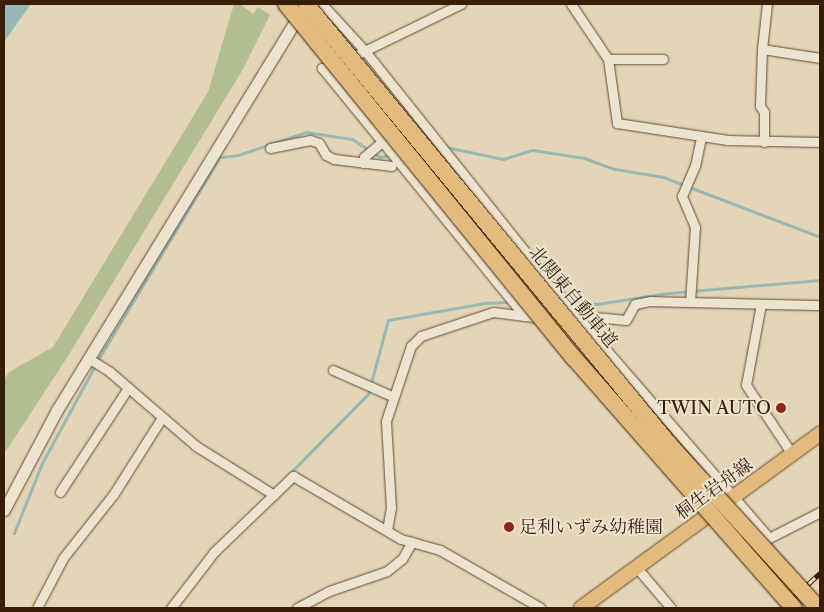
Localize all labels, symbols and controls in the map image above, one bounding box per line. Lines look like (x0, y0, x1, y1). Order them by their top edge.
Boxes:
street label: 北関東自動車道 (524, 242, 622, 352)
place label: TWIN AUTO (656, 397, 771, 419)
marker: TWIN AUTO (775, 402, 787, 414)
street label: 桐生岩舟線 (671, 454, 757, 524)
place label: 足利いずみ幼稚園 (519, 516, 663, 538)
marker: 足利いずみ幼稚園 (503, 521, 515, 533)

